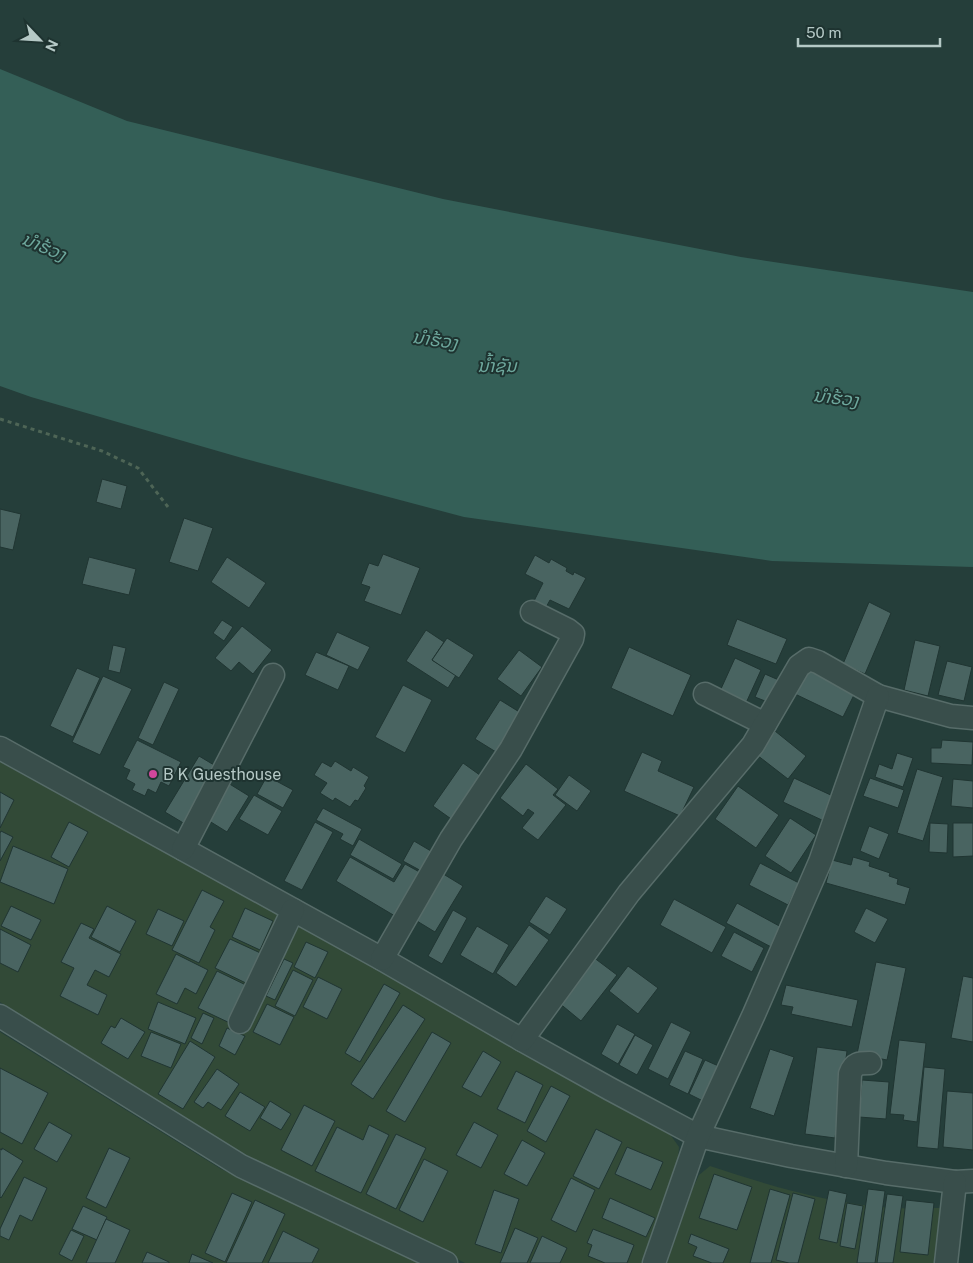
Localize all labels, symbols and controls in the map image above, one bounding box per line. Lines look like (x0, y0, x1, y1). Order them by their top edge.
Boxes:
north arrow (15, 15, 65, 65)
scale bar (798, 15, 940, 47)
text: 50 m (806, 24, 841, 41)
text: N (42, 37, 61, 54)
water label: ນຳ້ຮວງ (19, 228, 70, 266)
water label: ນຳ້ຮວງ (411, 326, 460, 353)
water label: ນ້ຳຊັນ (477, 352, 518, 376)
water label: ນຳ້ຮວງ (812, 384, 861, 411)
place label: B K Guesthouse (163, 765, 281, 784)
marker: B K Guesthouse (147, 768, 159, 780)

